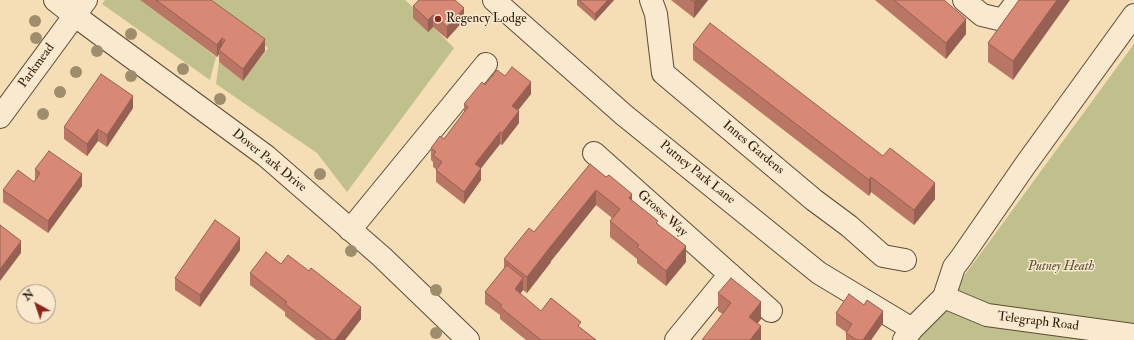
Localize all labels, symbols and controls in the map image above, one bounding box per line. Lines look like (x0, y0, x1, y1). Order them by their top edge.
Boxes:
place label: Regency Lodge (446, 11, 527, 27)
marker: Regency Lodge (433, 14, 443, 24)
street label: Parkmead (16, 41, 58, 91)
street label: Innes Gardens (719, 118, 787, 178)
street label: Dover Park Drive (229, 126, 309, 196)
street label: Putney Park Lane (656, 138, 738, 208)
street label: Grosse Way (634, 187, 690, 241)
park label: Putney Heath (1028, 259, 1094, 275)
north arrow (16, 284, 56, 324)
text: N (21, 287, 37, 303)
street label: Telegraph Road (996, 309, 1080, 335)

